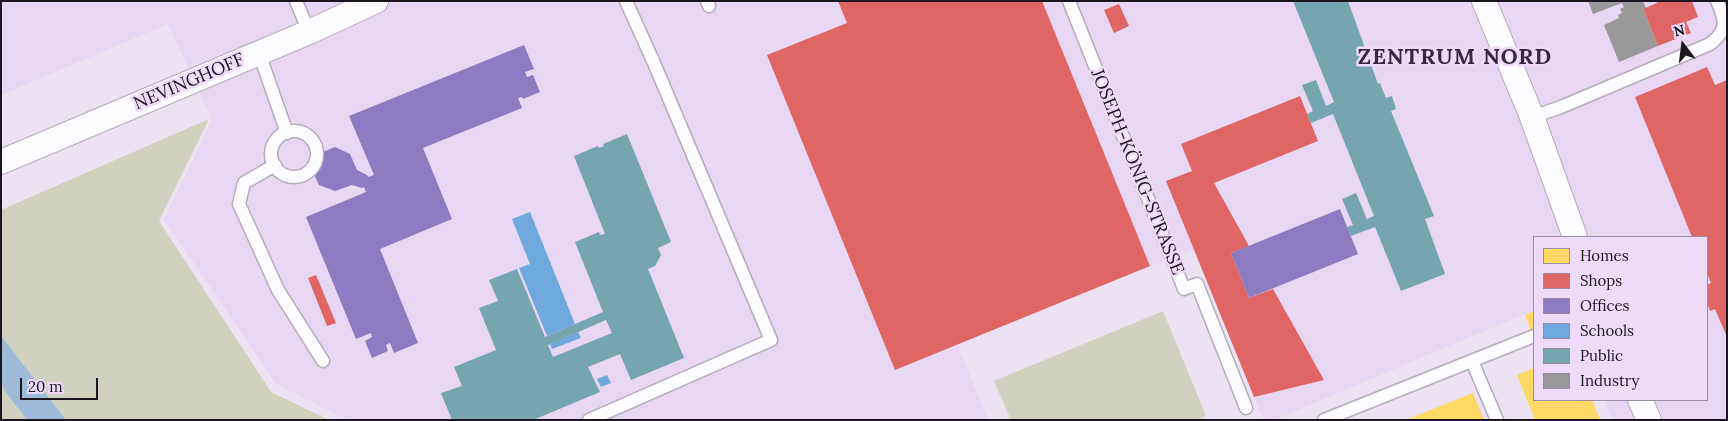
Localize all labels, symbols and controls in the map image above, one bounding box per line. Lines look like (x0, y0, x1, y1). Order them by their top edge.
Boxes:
north arrow (1658, 20, 1708, 70)
text: N (1672, 20, 1687, 41)
district label: ZENTRUM NORD (1356, 45, 1554, 71)
street label: NEVINGHOFF (131, 49, 247, 115)
street label: JOSEPH-KÖNIG-STRASSE (1086, 66, 1188, 278)
legend (1533, 236, 1708, 401)
text: Homes (1580, 246, 1629, 265)
text: Shops (1580, 271, 1622, 290)
text: Offices (1580, 296, 1629, 315)
text: Schools (1580, 321, 1634, 340)
text: Public (1580, 346, 1623, 365)
scale bar (22, 368, 100, 400)
text: Industry (1580, 371, 1639, 390)
text: 20 m (28, 377, 63, 396)

